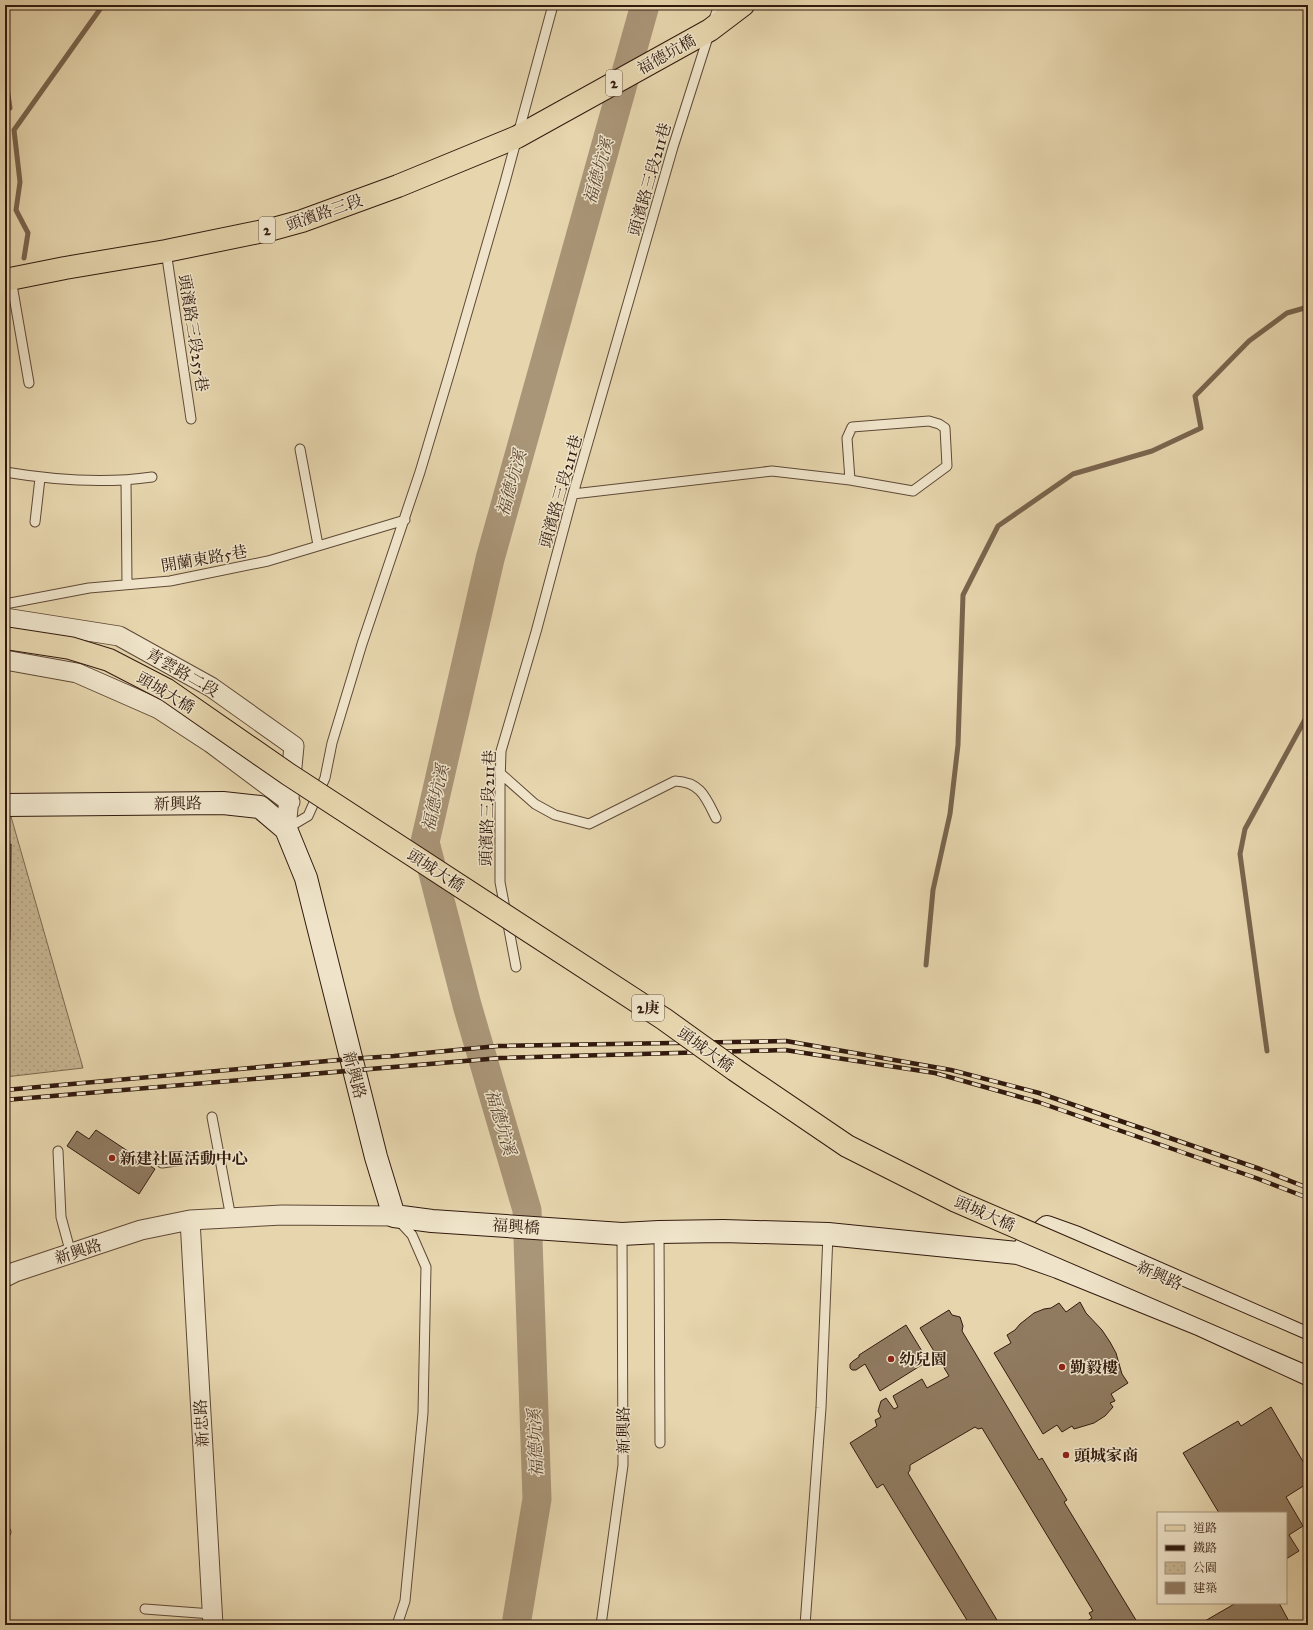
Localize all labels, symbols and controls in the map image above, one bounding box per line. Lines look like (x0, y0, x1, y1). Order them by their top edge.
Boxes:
street label: 福德坑橋 (634, 31, 699, 78)
road number: 2 (606, 70, 622, 96)
street label: 頭濱路三段211巷 (624, 121, 675, 238)
water label: 福德坑溪 (579, 134, 618, 207)
street label: 頭濱路三段 (283, 190, 365, 234)
road number: 2 (259, 217, 275, 243)
street label: 頭濱路三段255巷 (175, 273, 212, 393)
street label: 頭濱路三段211巷 (535, 433, 586, 550)
water label: 福德坑溪 (492, 446, 531, 519)
street label: 開蘭東路5巷 (159, 542, 249, 575)
street label: 青雲路二段 (143, 644, 222, 701)
street label: 頭城大橋 (133, 668, 198, 717)
street label: 頭濱路三段211巷 (476, 749, 499, 867)
water label: 福德坑溪 (418, 761, 454, 834)
street label: 新興路 (154, 794, 202, 813)
street label: 頭城大橋 (404, 845, 468, 896)
road number: 2庚 (632, 995, 664, 1021)
street label: 頭城大橋 (674, 1023, 737, 1076)
street label: 新興路 (339, 1049, 370, 1101)
water label: 福德坑溪 (481, 1087, 521, 1160)
place label: 新建社區活動中心 (120, 1149, 248, 1168)
marker: 新建社區活動中心 (107, 1153, 117, 1163)
street label: 頭城大橋 (952, 1192, 1018, 1235)
street label: 福興橋 (491, 1215, 541, 1238)
street label: 新興路 (52, 1235, 104, 1268)
street label: 新興路 (1134, 1257, 1186, 1294)
place label: 幼兒園 (899, 1350, 947, 1369)
marker: 幼兒園 (886, 1354, 896, 1364)
place label: 勤毅樓 (1070, 1358, 1118, 1377)
marker: 勤毅樓 (1057, 1362, 1067, 1372)
street label: 新忠路 (191, 1399, 212, 1447)
street label: 新興路 (614, 1406, 633, 1454)
water label: 福德坑溪 (524, 1407, 547, 1477)
place label: 頭城家商 (1074, 1446, 1138, 1465)
marker: 頭城家商 (1061, 1450, 1071, 1460)
legend (1157, 1512, 1287, 1604)
text: 道路 (1193, 1521, 1217, 1535)
text: 鐵路 (1193, 1541, 1217, 1555)
text: 公園 (1193, 1561, 1217, 1575)
text: 建築 (1193, 1581, 1217, 1595)

